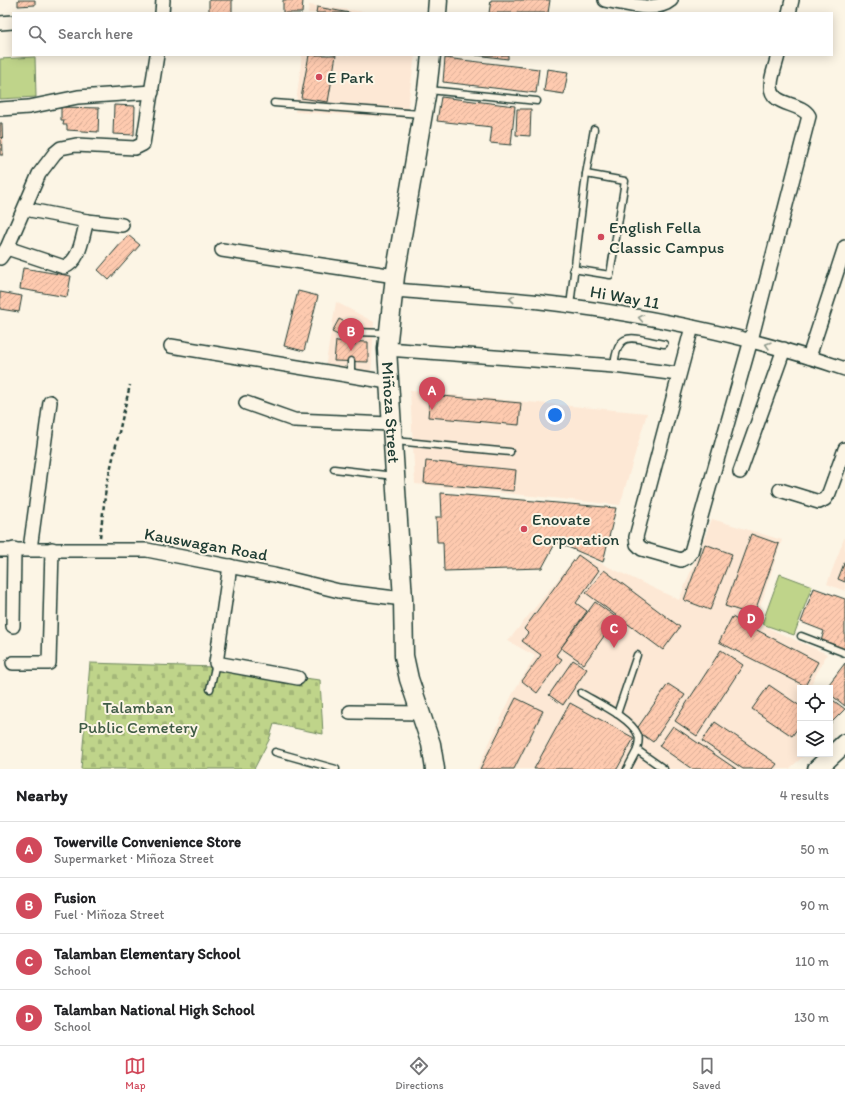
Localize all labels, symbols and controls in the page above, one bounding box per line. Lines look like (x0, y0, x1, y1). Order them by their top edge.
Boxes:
search box (12, 12, 833, 56)
icon: search (26, 23, 48, 45)
text: Search here (58, 25, 133, 43)
place label: E Park (327, 67, 374, 87)
marker: E Park (314, 72, 324, 82)
place label: English Fella Classic Campus (609, 217, 724, 257)
marker: English Fella Classic Campus (596, 232, 606, 242)
street label: Hi Way 11 (589, 281, 662, 313)
one-way arrow (509, 295, 515, 304)
one-way arrow (637, 315, 644, 323)
pin: B (338, 318, 364, 351)
one-way arrow (765, 341, 772, 350)
street label: Miñoza Street (378, 361, 404, 464)
pin: A (419, 377, 445, 410)
your location (545, 405, 565, 425)
place label: Enovate Corporation (532, 509, 619, 549)
street label: Kauswagan Road (143, 523, 269, 565)
marker: Enovate Corporation (519, 524, 529, 534)
pin: D (738, 605, 764, 638)
pin: C (601, 615, 627, 648)
map controls (797, 685, 833, 757)
button: locate (797, 685, 833, 721)
park label: Talamban Public Cemetery (78, 697, 198, 737)
button: layers (797, 721, 833, 757)
text: Nearby (16, 785, 68, 805)
text: 4 results (780, 788, 829, 803)
text: Towerville Convenience Store (54, 833, 241, 851)
text: A (25, 842, 33, 857)
text: 50 m (800, 842, 829, 857)
text: Supermarket · Miñoza Street (54, 851, 214, 866)
text: Fusion (54, 889, 96, 907)
text: B (25, 898, 33, 913)
text: 90 m (800, 898, 829, 913)
text: Fuel · Miñoza Street (54, 907, 164, 922)
text: Talamban Elementary School (54, 945, 240, 963)
text: C (25, 954, 33, 969)
text: 110 m (795, 954, 829, 969)
text: School (54, 963, 91, 978)
text: Talamban National High School (54, 1001, 255, 1019)
text: D (25, 1010, 33, 1025)
text: 130 m (794, 1010, 829, 1025)
text: School (54, 1019, 91, 1034)
tab: Map (124, 1055, 146, 1092)
tab: Directions (395, 1055, 444, 1092)
tab: Saved (692, 1055, 721, 1092)

